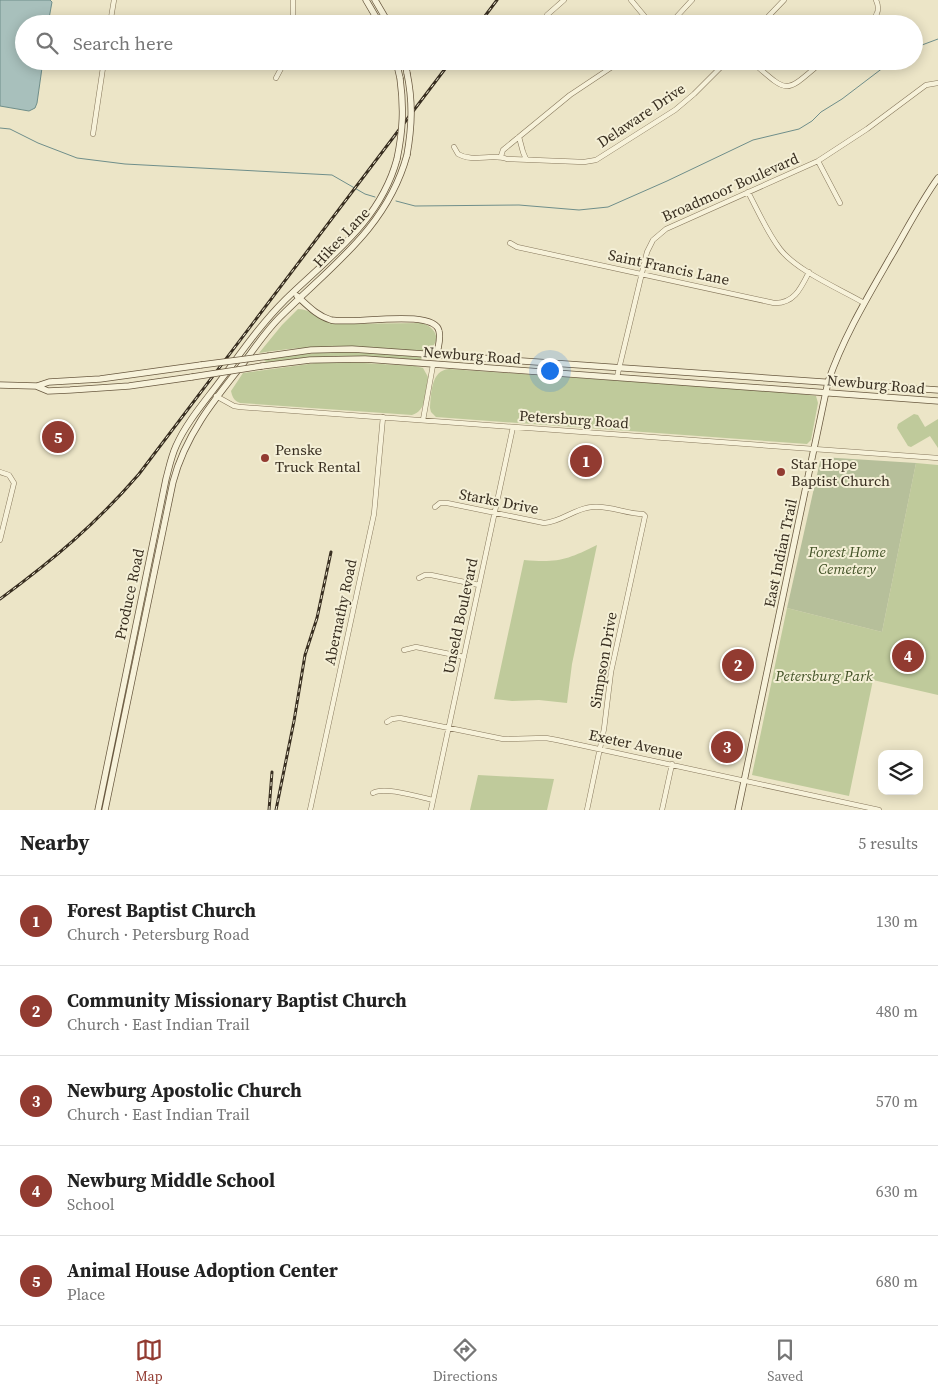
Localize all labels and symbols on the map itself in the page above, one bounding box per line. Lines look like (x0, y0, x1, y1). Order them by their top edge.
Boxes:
street label: Delaware Drive (593, 78, 689, 152)
street label: Broadmoor Boulevard (658, 147, 802, 227)
street label: Hikes Lane (308, 202, 375, 272)
street label: Saint Francis Lane (606, 244, 732, 290)
street label: Newburg Road (422, 341, 522, 369)
your location (537, 358, 563, 384)
street label: Newburg Road (826, 369, 926, 399)
street label: Petersburg Road (518, 405, 630, 433)
pin: 5 (42, 418, 74, 456)
place label: Penske Truck Rental (275, 439, 361, 477)
pin: 1 (570, 442, 602, 480)
marker: Penske Truck Rental (259, 452, 271, 464)
place label: Star Hope Baptist Church (791, 453, 890, 491)
marker: Star Hope Baptist Church (775, 466, 787, 478)
street label: Starks Drive (458, 483, 541, 519)
street label: East Indian Trail (758, 496, 802, 609)
park label: Forest Home Cemetery (807, 541, 886, 579)
street label: Produce Road (109, 546, 149, 641)
street label: Unseld Boulevard (437, 556, 483, 676)
street label: Abernathy Road (319, 557, 362, 667)
street label: Simpson Drive (584, 610, 622, 710)
pin: 4 (892, 637, 924, 675)
pin: 2 (722, 646, 754, 684)
park label: Petersburg Park (774, 665, 874, 686)
street label: Exeter Avenue (587, 724, 685, 764)
pin: 3 (711, 728, 743, 766)

